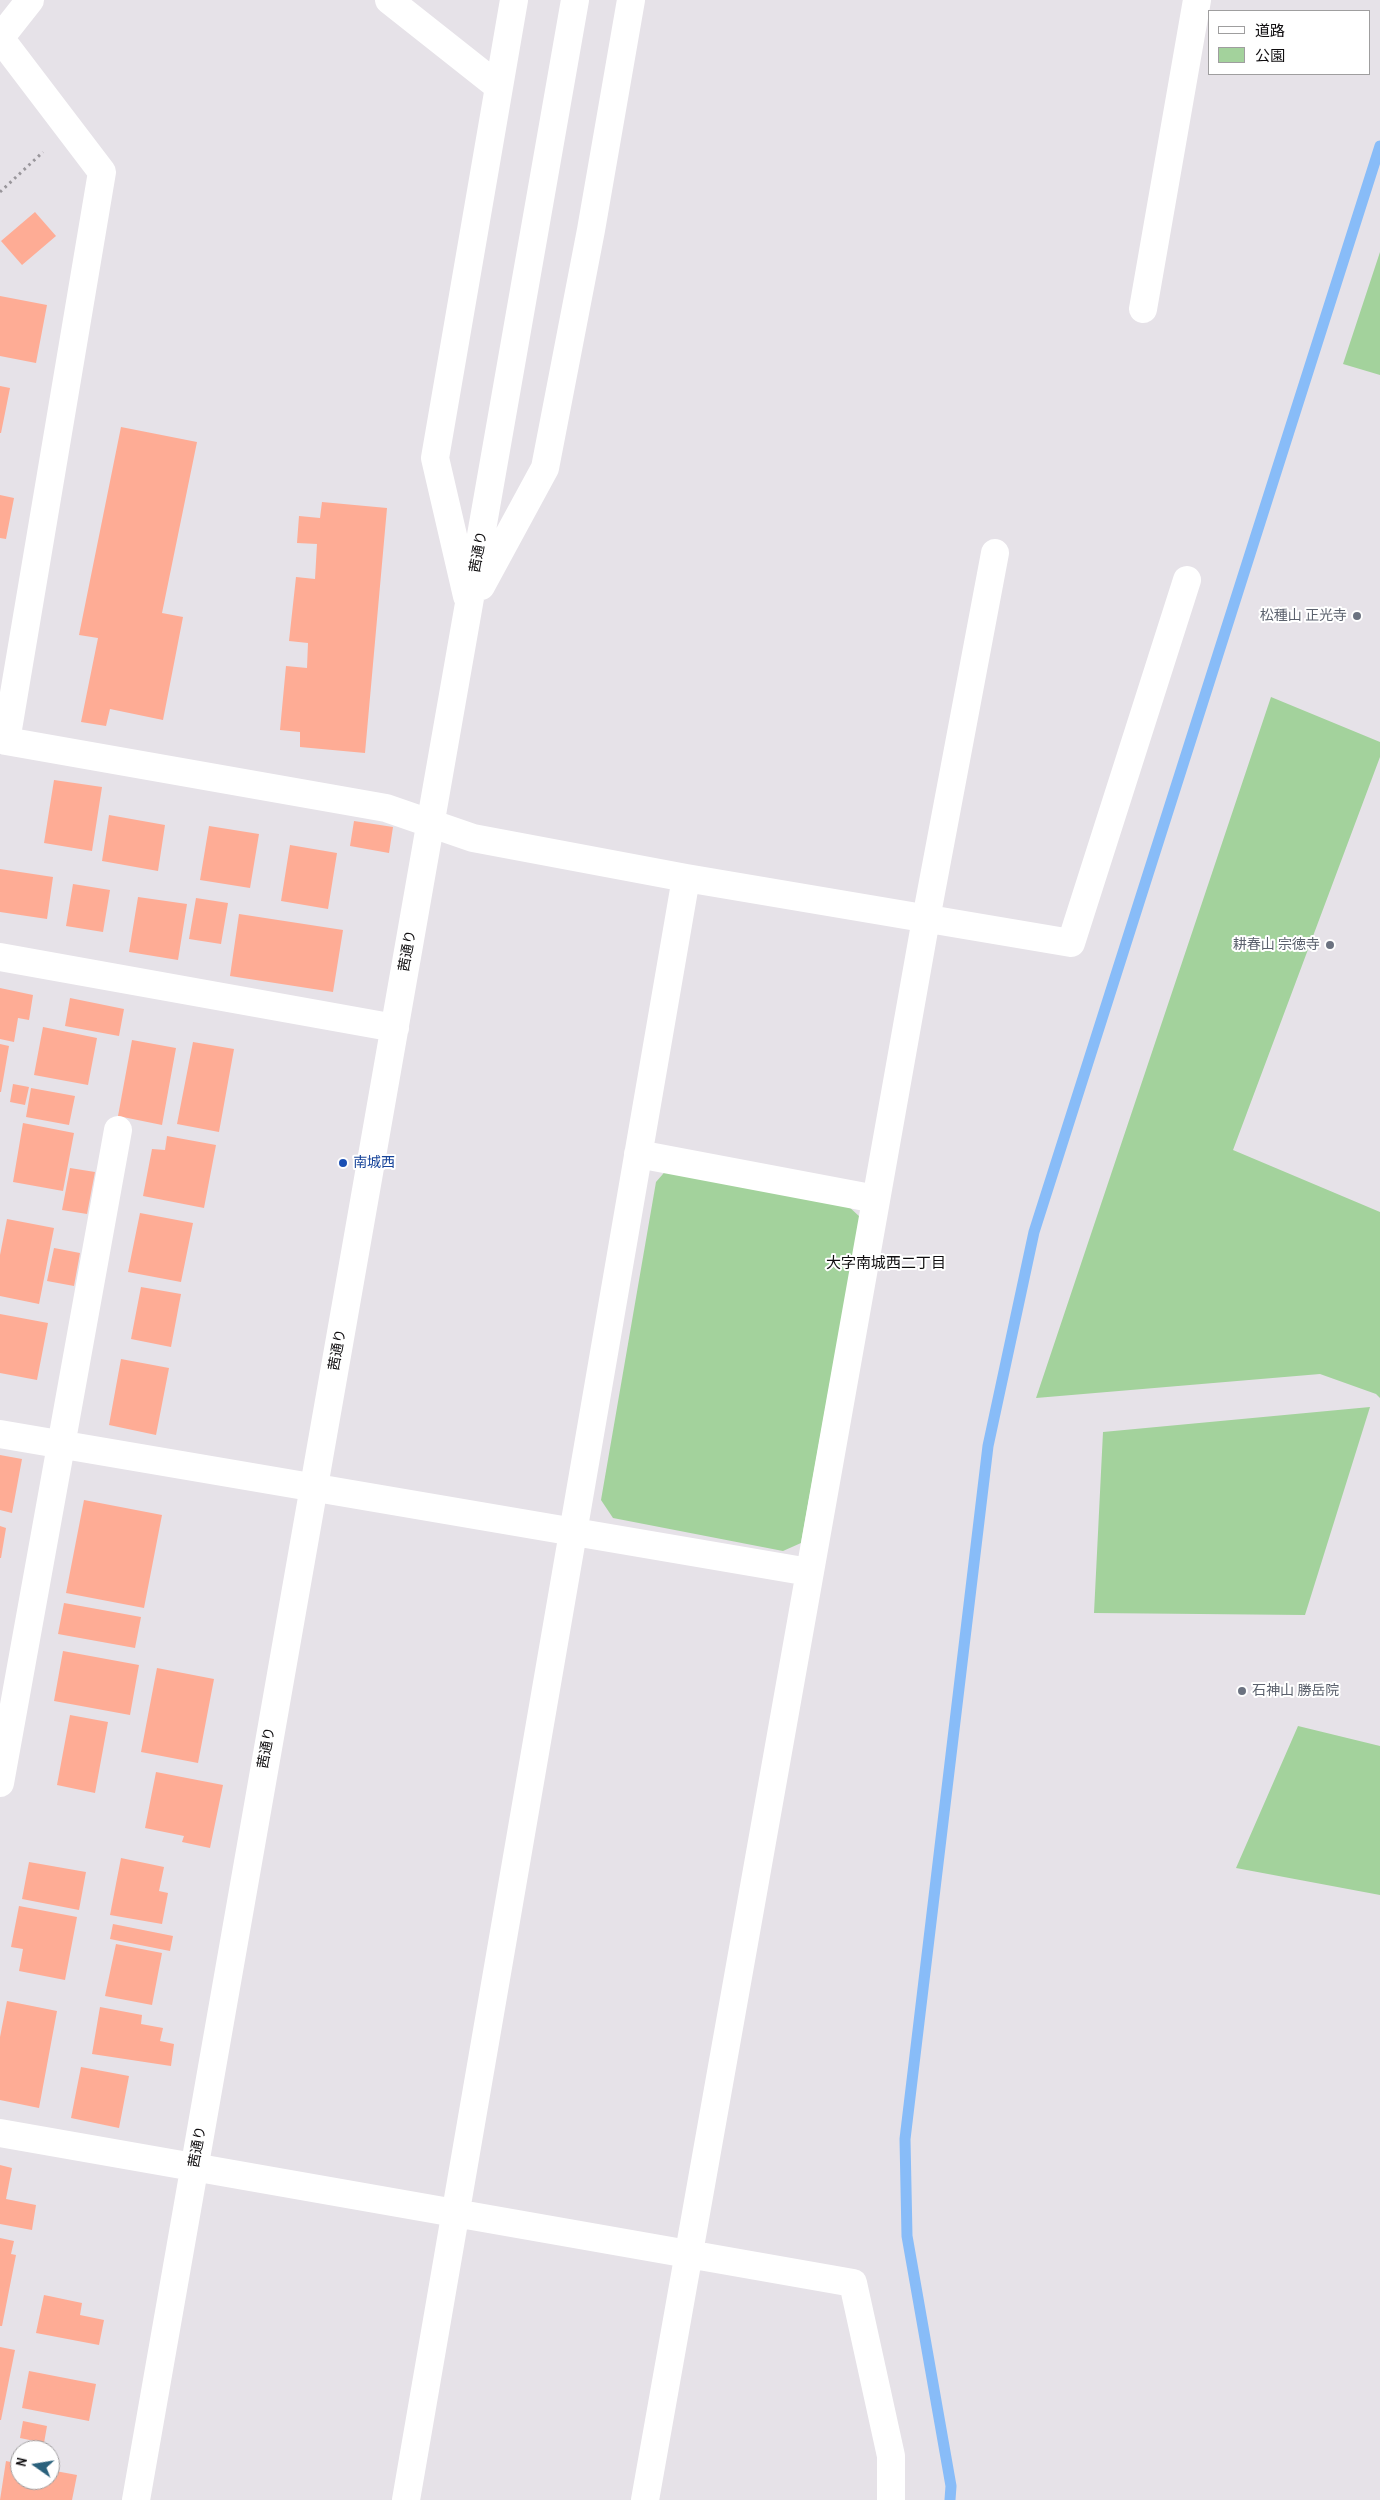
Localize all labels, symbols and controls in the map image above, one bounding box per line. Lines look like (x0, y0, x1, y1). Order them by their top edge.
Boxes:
legend (1208, 10, 1370, 75)
text: 道路 (1255, 20, 1285, 41)
text: 公園 (1255, 45, 1285, 66)
street label: 茜通り (467, 530, 491, 574)
place label: 松種山 正光寺 (1260, 608, 1347, 624)
marker: 松種山 正光寺 (1351, 610, 1363, 622)
street label: 茜通り (396, 929, 420, 973)
place label: 耕春山 宗徳寺 (1233, 937, 1320, 953)
marker: 耕春山 宗徳寺 (1324, 939, 1336, 951)
place label: 南城西 (353, 1155, 395, 1171)
marker: 南城西 (337, 1157, 349, 1169)
district label: 大字南城西二丁目 (826, 1255, 946, 1273)
street label: 茜通り (326, 1328, 350, 1372)
place label: 石神山 勝岳院 (1252, 1683, 1339, 1699)
marker: 石神山 勝岳院 (1236, 1685, 1248, 1697)
street label: 茜通り (255, 1726, 279, 1770)
street label: 茜通り (186, 2125, 210, 2169)
north arrow (10, 2440, 60, 2490)
text: N (12, 2456, 31, 2468)

